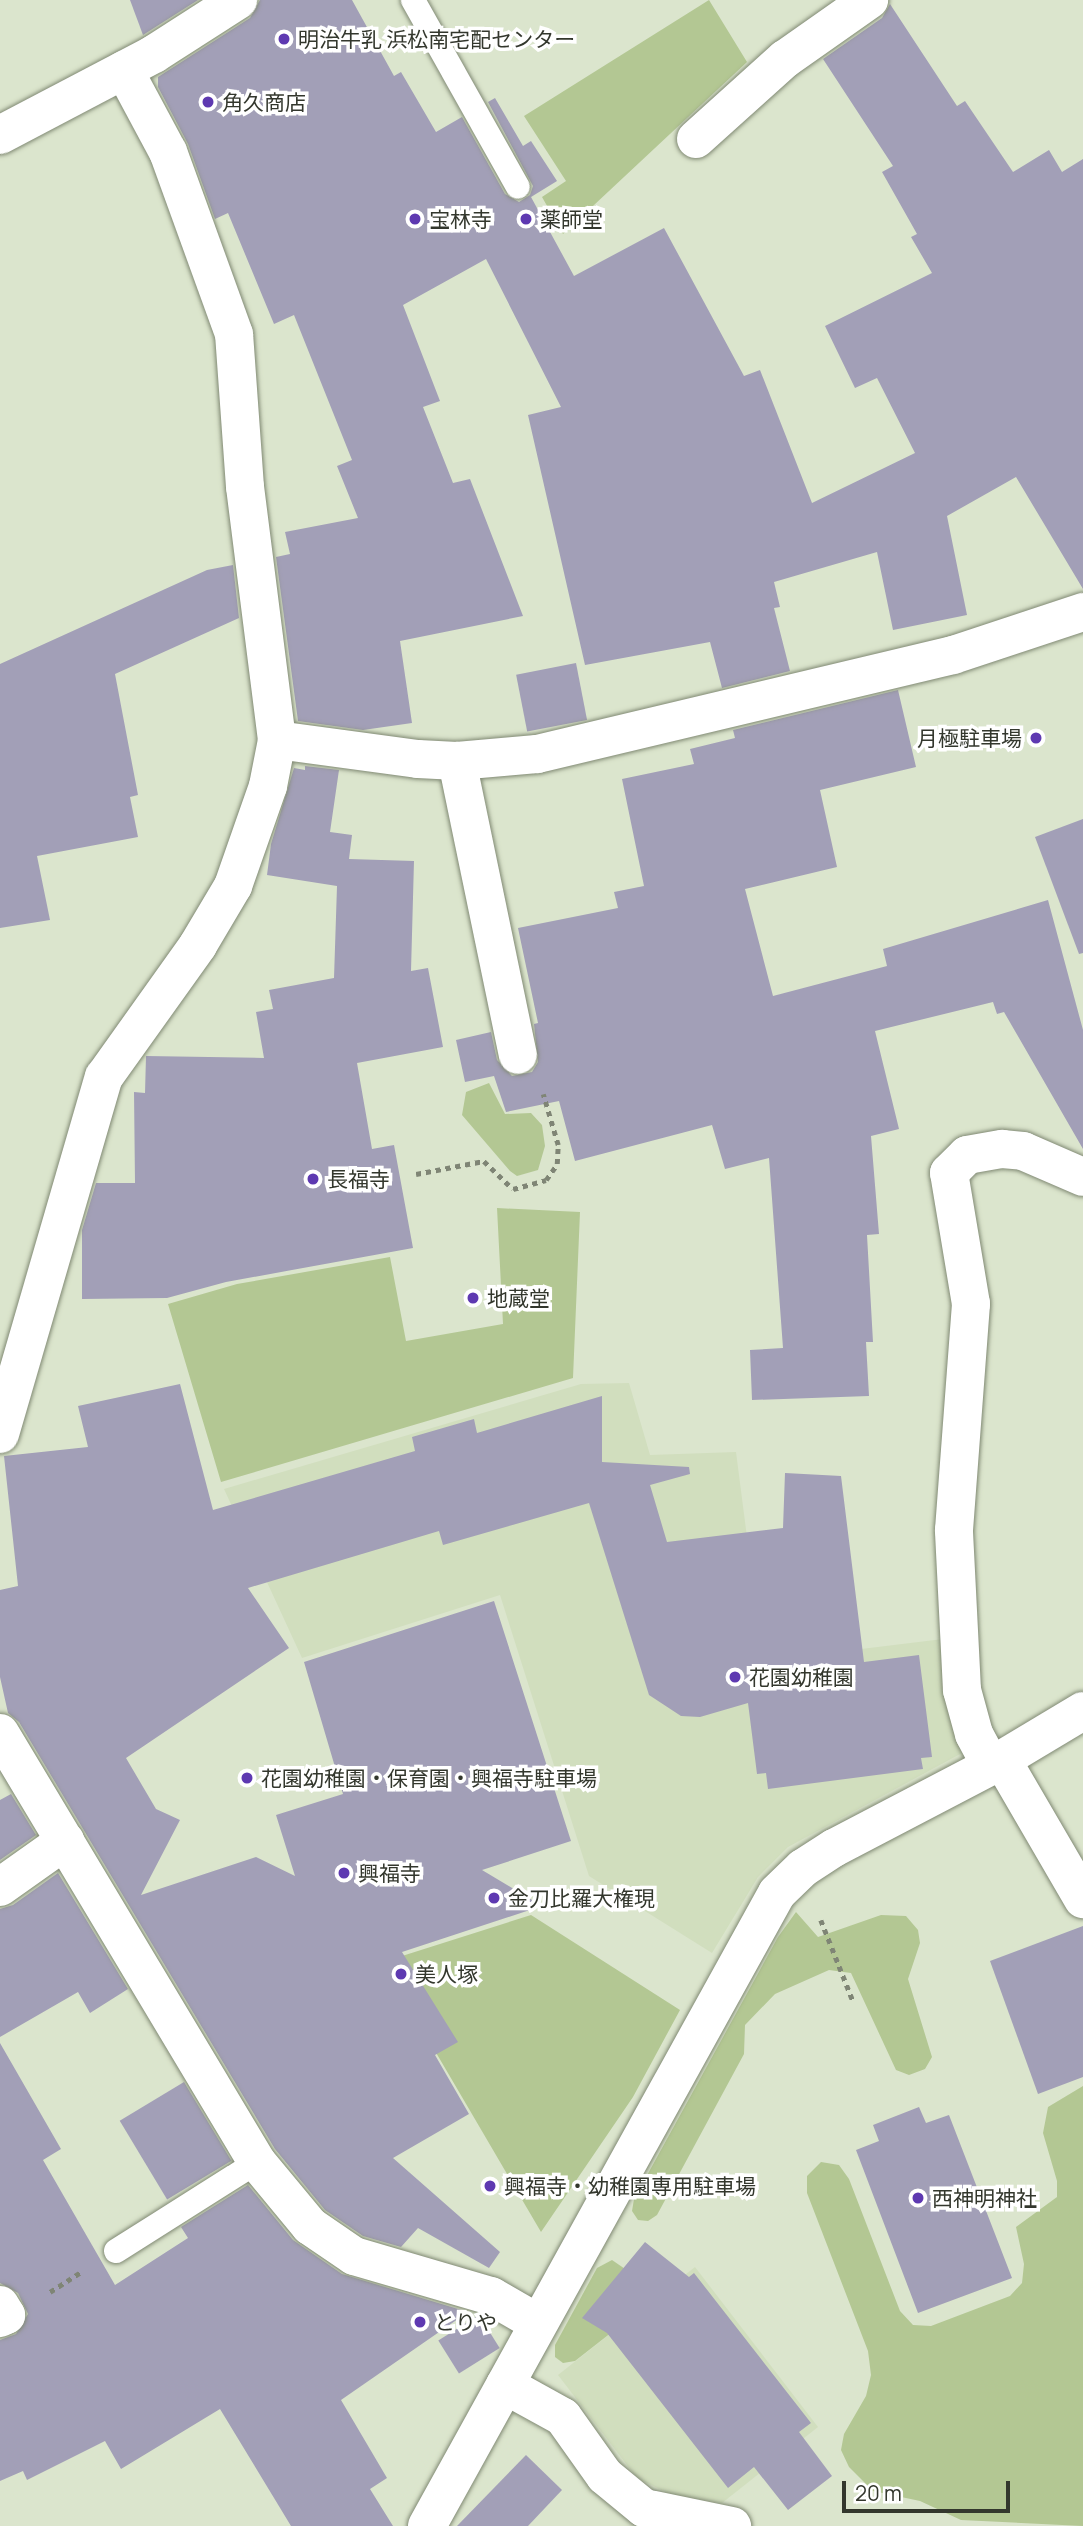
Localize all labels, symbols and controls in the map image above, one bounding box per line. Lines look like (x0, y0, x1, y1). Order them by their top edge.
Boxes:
place label: 明治牛乳 浜松南宅配センター (298, 26, 575, 52)
marker: 明治牛乳 浜松南宅配センター (276, 31, 292, 47)
place label: 角久商店 (222, 89, 306, 115)
marker: 角久商店 (200, 94, 216, 110)
place label: 宝林寺 (429, 206, 492, 232)
place label: 薬師堂 (540, 206, 603, 232)
marker: 宝林寺 (407, 211, 423, 227)
marker: 薬師堂 (518, 211, 534, 227)
place label: 月極駐車場 (917, 725, 1022, 751)
marker: 月極駐車場 (1028, 730, 1044, 746)
place label: 長福寺 (327, 1166, 390, 1192)
marker: 長福寺 (305, 1171, 321, 1187)
place label: 地蔵堂 (487, 1285, 550, 1311)
marker: 地蔵堂 (465, 1290, 481, 1306)
place label: 花園幼稚園 (749, 1664, 854, 1690)
marker: 花園幼稚園 (727, 1669, 743, 1685)
place label: 花園幼稚園・保育園・興福寺駐車場 (261, 1765, 597, 1791)
marker: 花園幼稚園・保育園・興福寺駐車場 (239, 1770, 255, 1786)
place label: 興福寺 (358, 1860, 421, 1886)
marker: 興福寺 (336, 1865, 352, 1881)
place label: 金刀比羅大権現 (508, 1885, 655, 1911)
marker: 金刀比羅大権現 (486, 1890, 502, 1906)
place label: 美人塚 (415, 1961, 478, 1987)
marker: 美人塚 (393, 1966, 409, 1982)
place label: 興福寺・幼稚園専用駐車場 (504, 2173, 756, 2199)
marker: 興福寺・幼稚園専用駐車場 (482, 2178, 498, 2194)
place label: 西神明神社 (932, 2185, 1037, 2211)
marker: 西神明神社 (910, 2190, 926, 2206)
place label: とりや (434, 2309, 497, 2335)
marker: とりや (412, 2314, 428, 2330)
scale bar (845, 2466, 1013, 2510)
text: 20 m (855, 2479, 902, 2507)

